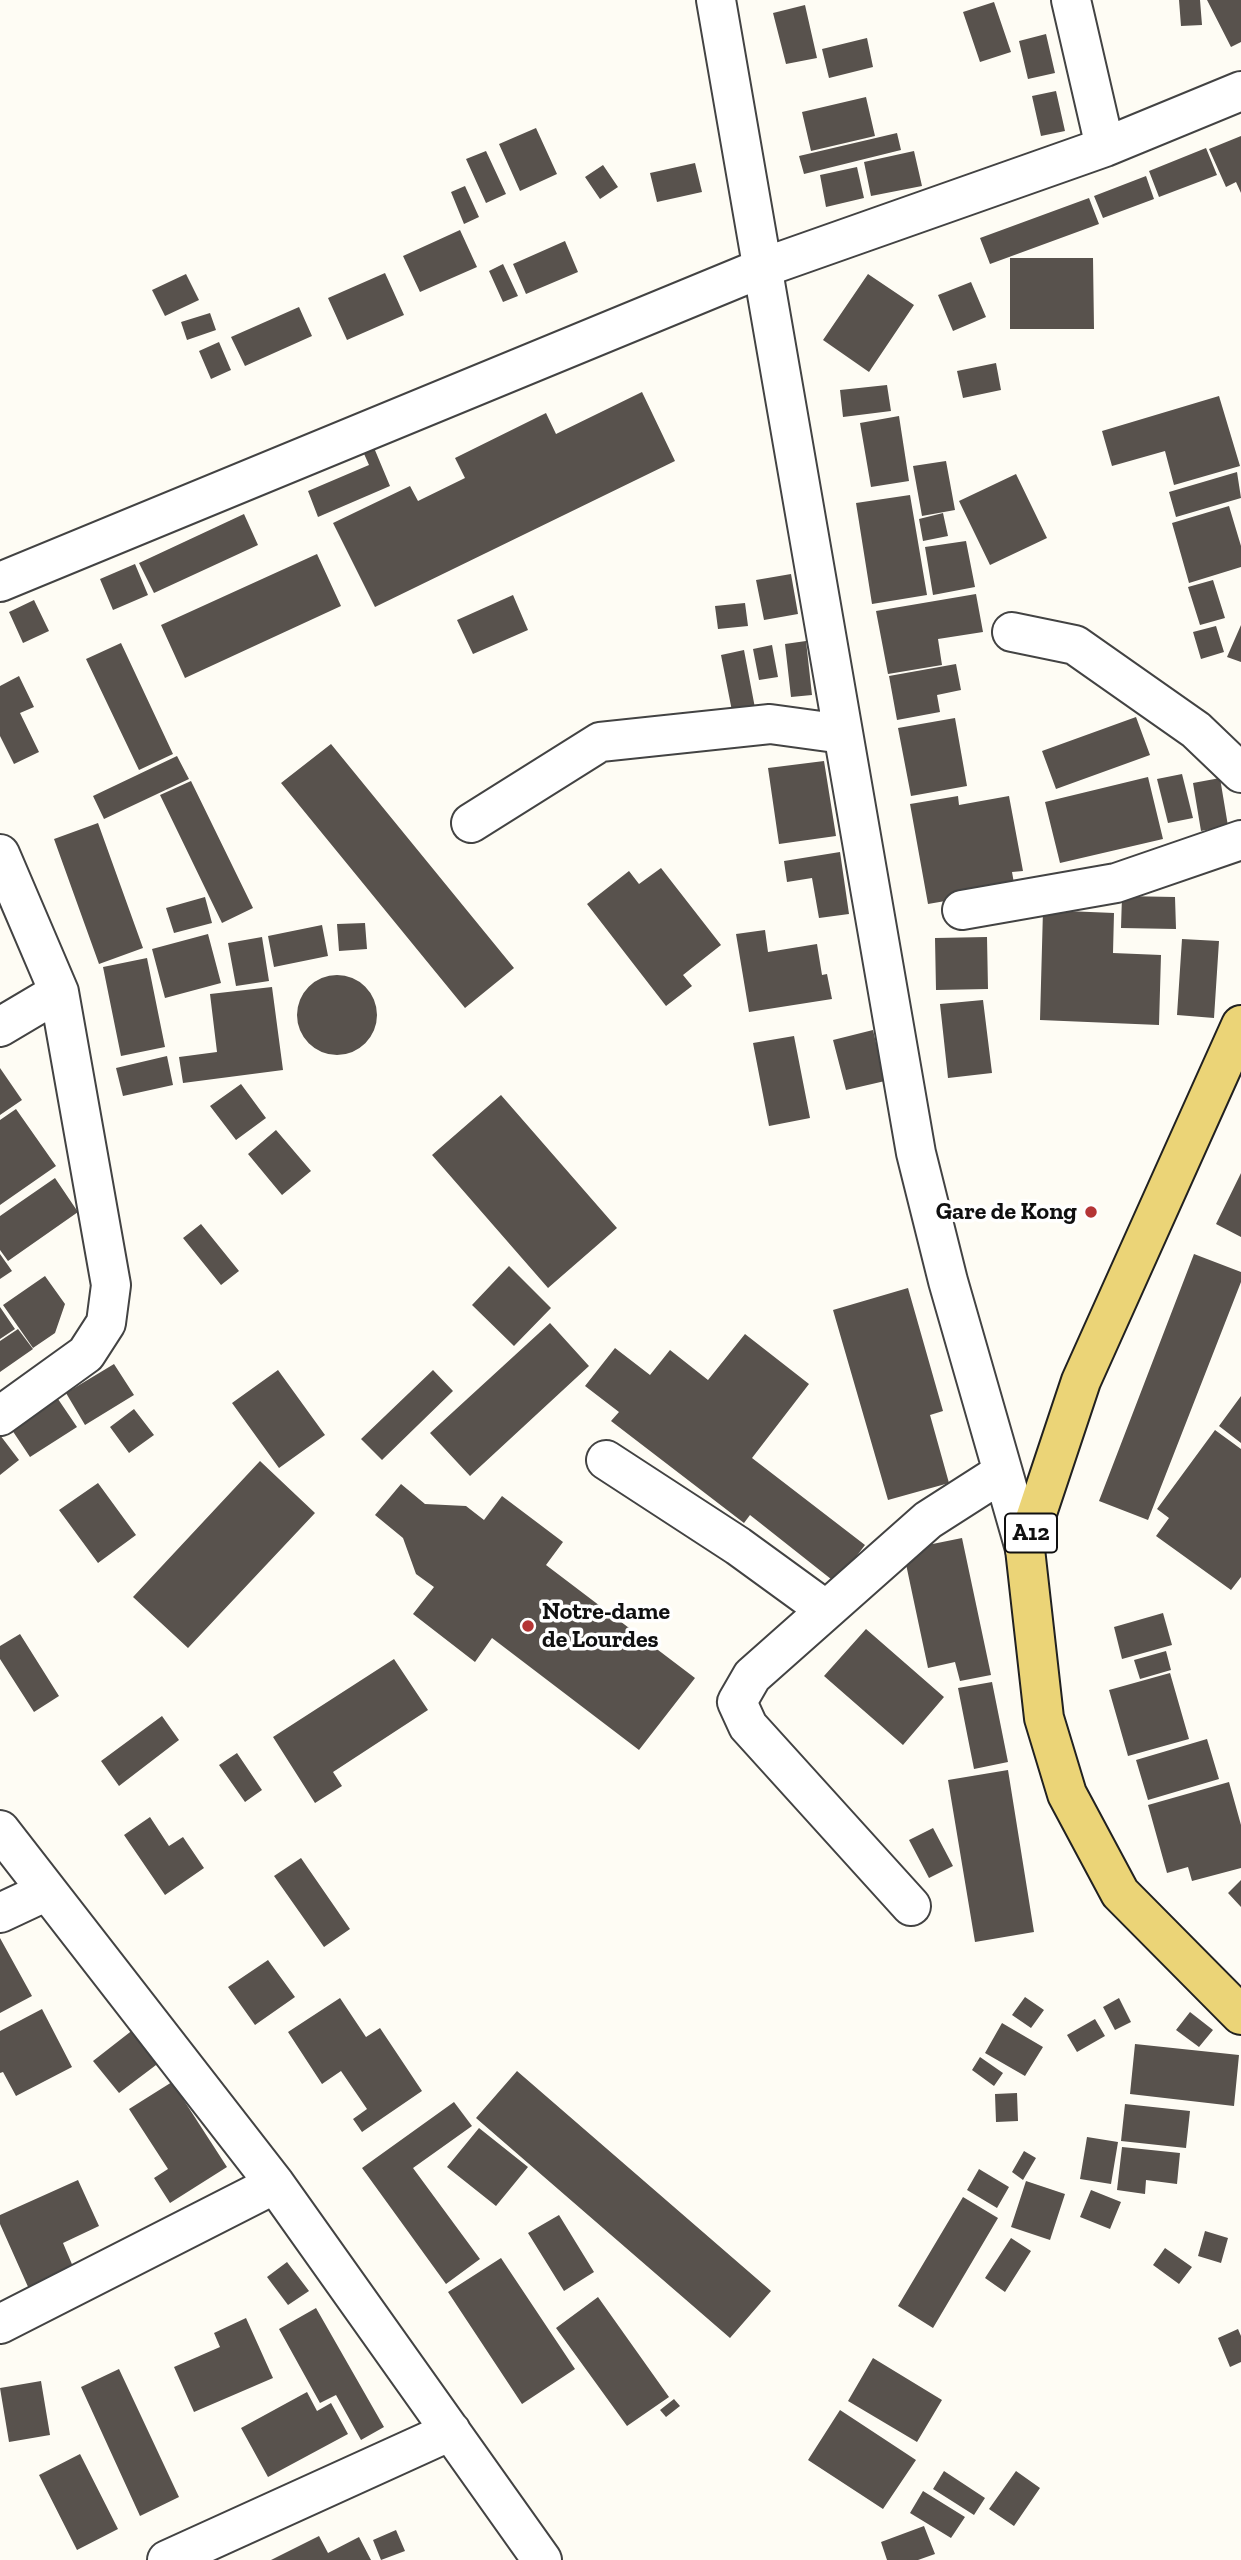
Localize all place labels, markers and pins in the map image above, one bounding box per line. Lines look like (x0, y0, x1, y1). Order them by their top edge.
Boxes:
place label: Gare de Kong (936, 1198, 1077, 1226)
marker: Gare de Kong (1083, 1204, 1099, 1220)
place label: Notre-dame de Lourdes (542, 1598, 670, 1654)
marker: Notre-dame de Lourdes (520, 1618, 536, 1634)

